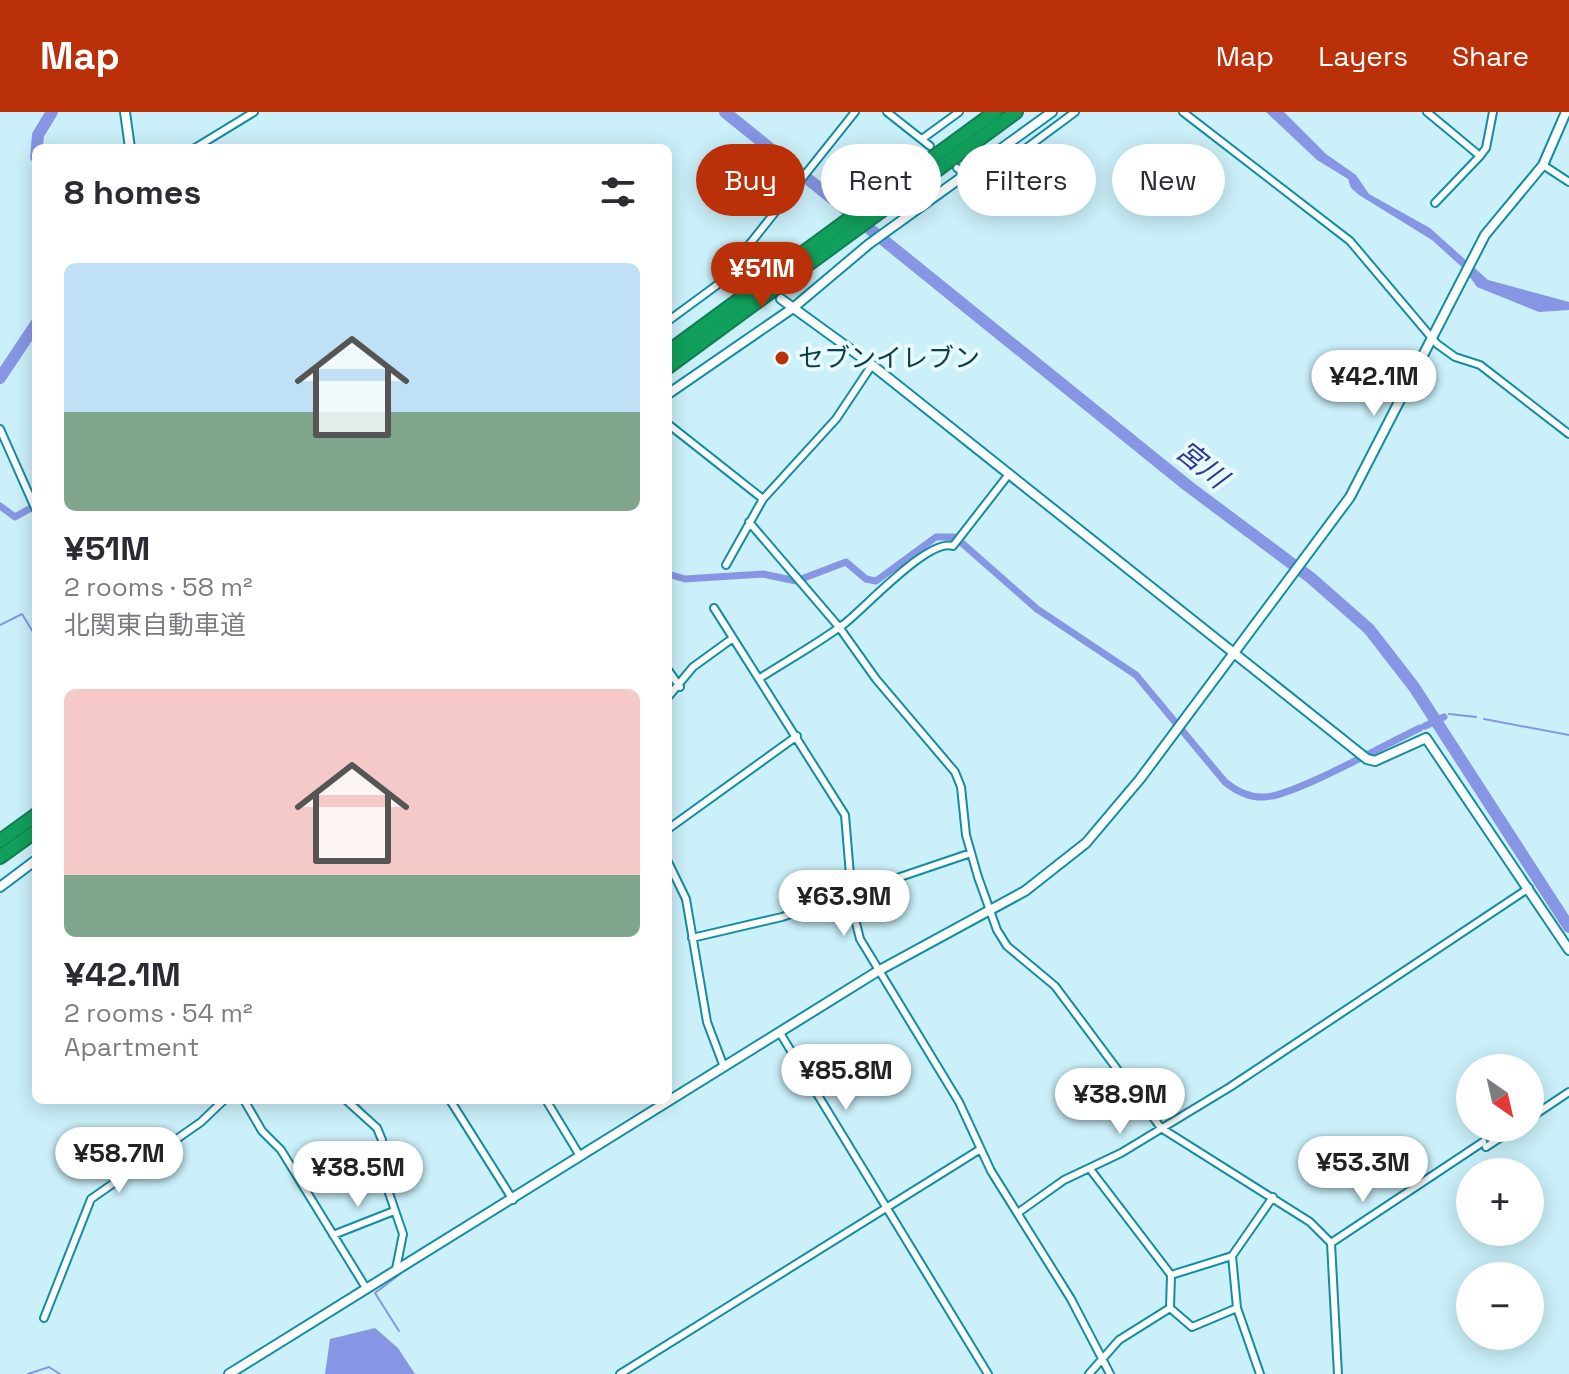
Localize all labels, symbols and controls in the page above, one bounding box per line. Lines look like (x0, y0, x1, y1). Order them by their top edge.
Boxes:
text: Map (40, 32, 120, 80)
text: Map (1216, 38, 1274, 74)
text: Layers (1318, 38, 1408, 74)
text: Share (1452, 38, 1529, 74)
chip: Buy (696, 144, 805, 216)
chip: Rent (821, 144, 941, 216)
chip: Filters (957, 144, 1096, 216)
chip: New (1112, 144, 1225, 216)
icon: filters (596, 170, 640, 214)
text: 8 homes (64, 171, 201, 214)
pin: ¥51M (715, 242, 809, 310)
text: ¥51M (729, 251, 795, 285)
icon: home (280, 315, 424, 459)
place label: セブンイレブン (798, 341, 980, 375)
marker: セブンイレブン (773, 349, 791, 367)
pin: ¥42.1M (1309, 350, 1439, 418)
text: ¥42.1M (1329, 359, 1419, 393)
water label: 宮川 (1169, 432, 1237, 497)
text: ¥51M (64, 527, 150, 570)
text: 2 rooms · 58 m² (64, 570, 252, 604)
text: 北関東自動車道 (64, 608, 246, 642)
icon: home (280, 741, 424, 885)
pin: ¥63.9M (779, 870, 909, 938)
text: ¥63.9M (797, 879, 891, 913)
text: ¥42.1M (64, 953, 181, 996)
text: 2 rooms · 54 m² (64, 996, 253, 1030)
text: Apartment (64, 1030, 199, 1064)
pin: ¥85.8M (781, 1044, 911, 1112)
text: ¥85.8M (799, 1053, 893, 1087)
north arrow (1456, 1054, 1544, 1142)
map controls (1456, 1054, 1544, 1350)
pin: ¥38.9M (1055, 1068, 1185, 1136)
text: ¥38.9M (1073, 1077, 1167, 1111)
pin: ¥58.7M (54, 1127, 184, 1195)
text: ¥58.7M (73, 1136, 165, 1170)
pin: ¥53.3M (1298, 1136, 1428, 1204)
pin: ¥38.5M (293, 1141, 423, 1209)
text: ¥53.3M (1316, 1145, 1410, 1179)
text: ¥38.5M (311, 1150, 405, 1184)
button: + (1456, 1158, 1544, 1246)
button: − (1456, 1262, 1544, 1350)

